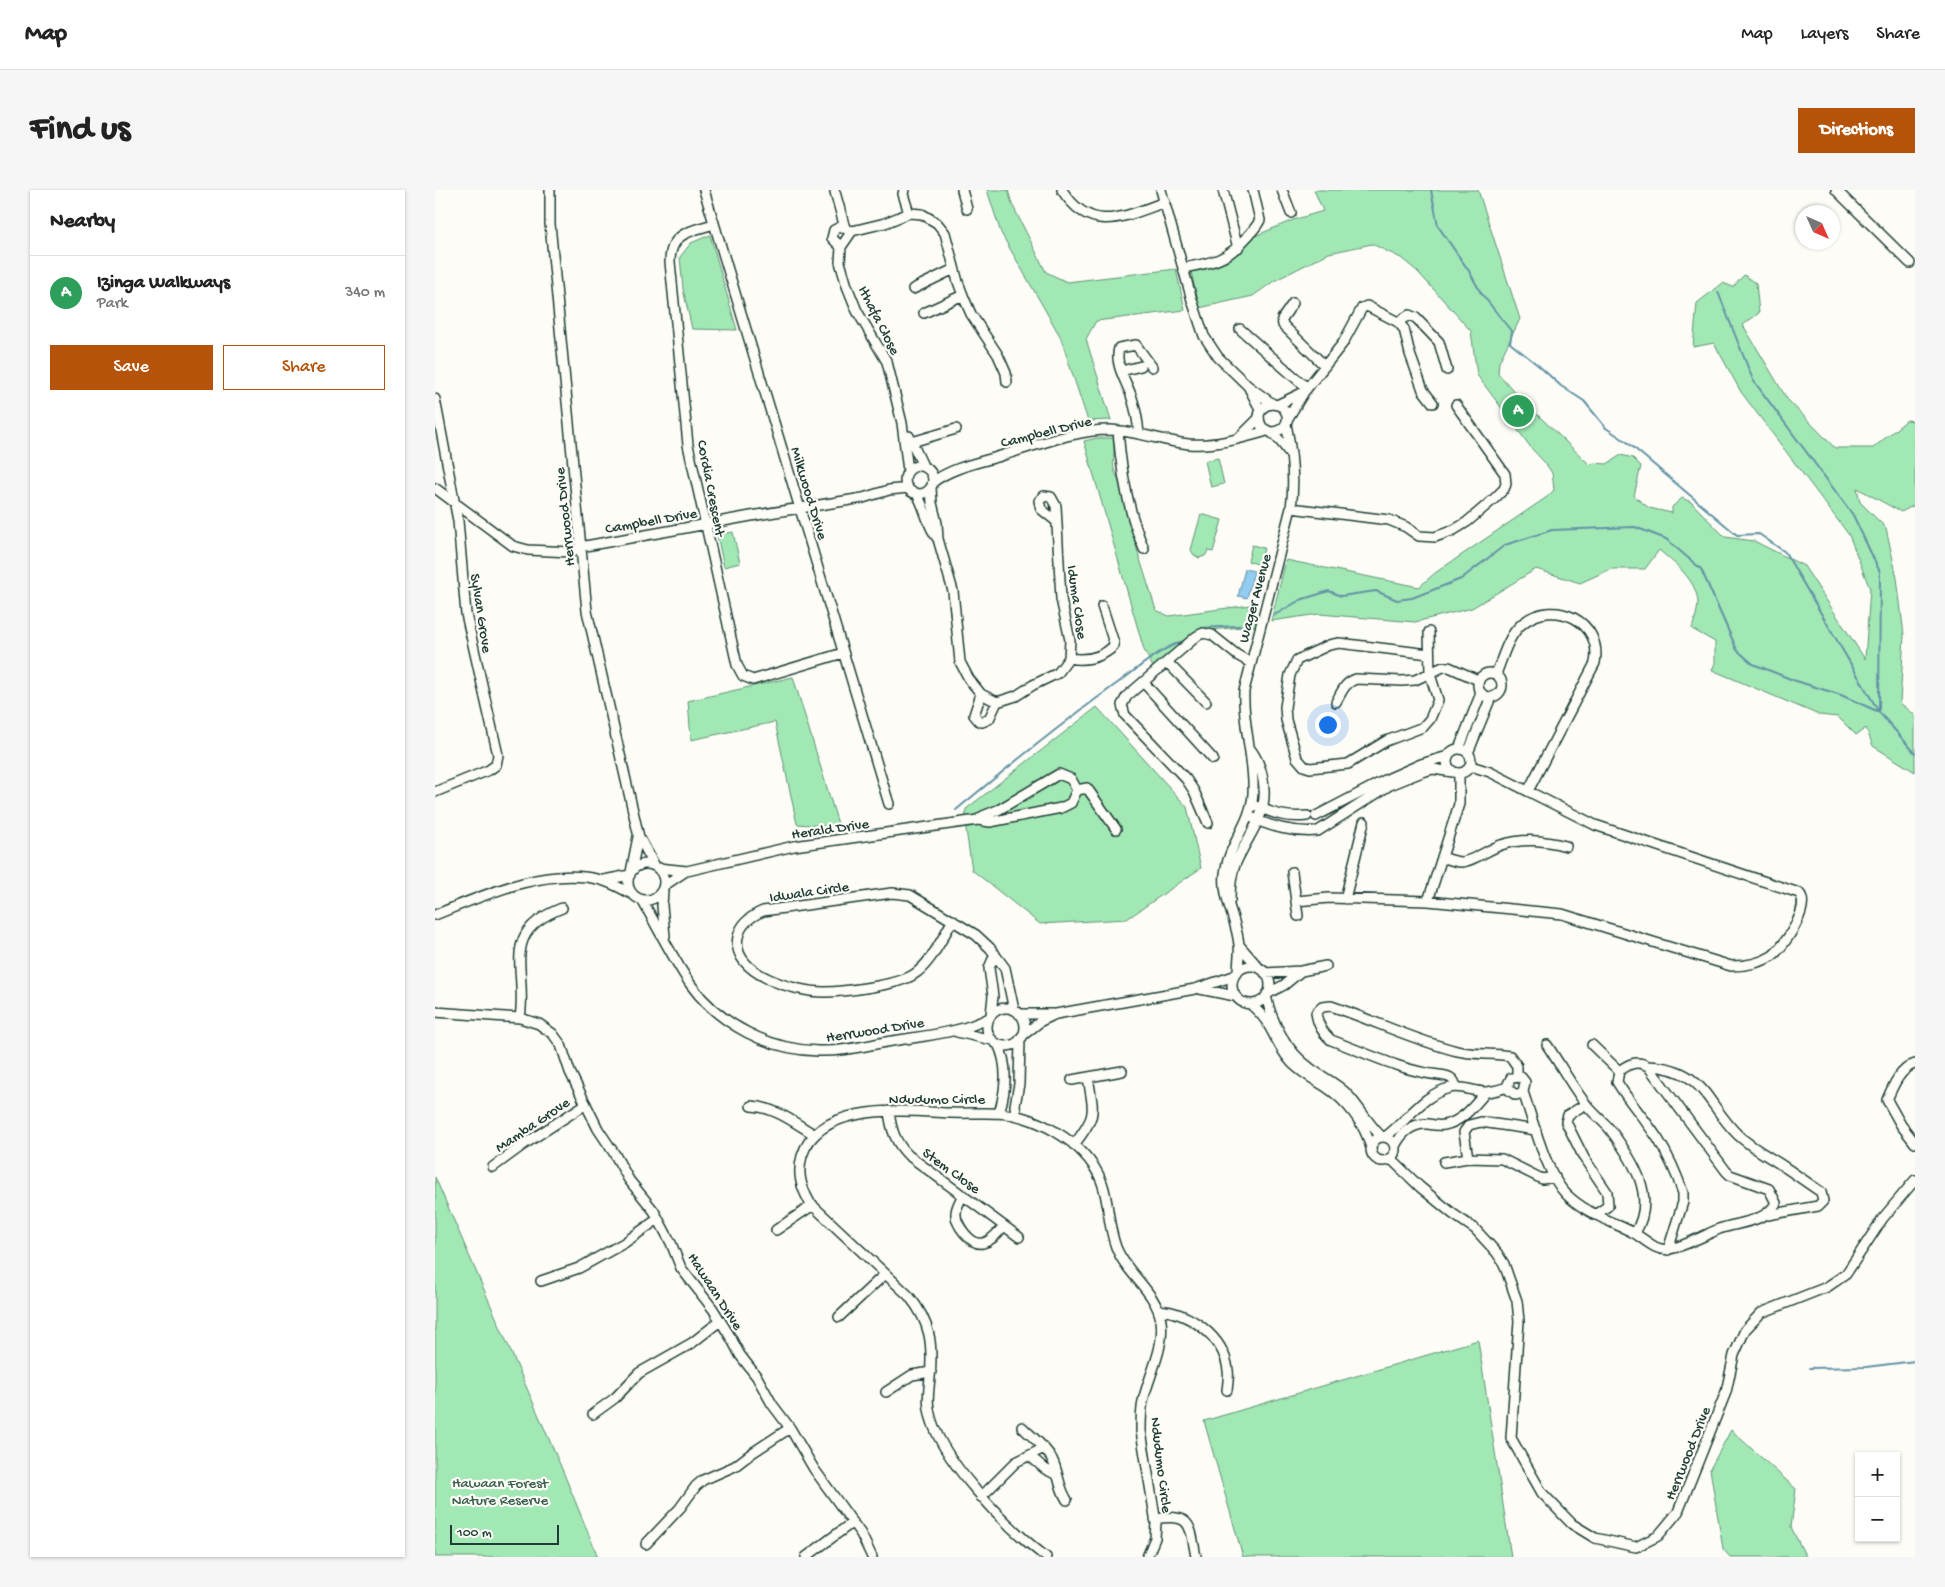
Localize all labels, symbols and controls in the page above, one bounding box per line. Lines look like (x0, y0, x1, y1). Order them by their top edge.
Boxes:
text: Map (25, 20, 67, 49)
text: Map (1741, 24, 1773, 45)
text: Layers (1801, 24, 1848, 45)
text: Share (1876, 24, 1920, 45)
button: Directions (1798, 108, 1915, 153)
text: Find us (30, 110, 130, 151)
north arrow (1795, 205, 1840, 250)
text: Nearby (50, 210, 115, 235)
text: Izinga Walkways (97, 272, 230, 295)
street label: Ithafa Close (853, 283, 903, 359)
text: A (61, 284, 71, 303)
text: 340 m (345, 284, 385, 303)
text: Park (97, 295, 128, 314)
button: Save (50, 345, 213, 390)
button: Share (223, 345, 385, 390)
pin: A (1502, 392, 1534, 430)
street label: Campbell Drive (999, 413, 1094, 453)
street label: Cordia Crescent (692, 439, 729, 540)
street label: Milkwood Drive (785, 445, 831, 542)
street label: Herrwood Drive (552, 466, 580, 567)
street label: Campbell Drive (604, 505, 699, 539)
street label: Wager Avenue (1235, 552, 1277, 645)
street label: Iduma Close (1062, 564, 1090, 641)
street label: Sylvan Grove (465, 572, 495, 655)
your location (1315, 712, 1341, 738)
street label: Herald Drive (790, 816, 871, 844)
street label: Idwala Circle (768, 878, 851, 907)
street label: Herrwood Drive (825, 1014, 926, 1048)
street label: Ndudumo Circle (889, 1091, 985, 1109)
street label: Mamba Grove (492, 1094, 574, 1157)
street label: Stem Close (918, 1144, 984, 1199)
street label: Hawaan Drive (683, 1250, 746, 1334)
street label: Herrwood Drive (1662, 1404, 1716, 1503)
street label: Ndudumo Circle (1145, 1416, 1175, 1514)
map controls (1855, 1452, 1900, 1542)
button: + (1855, 1452, 1900, 1497)
park label: Hawaan Forest Nature Reserve (452, 1475, 550, 1510)
button: − (1855, 1497, 1900, 1542)
scale bar (450, 1522, 559, 1545)
text: 100 m (457, 1525, 492, 1542)

